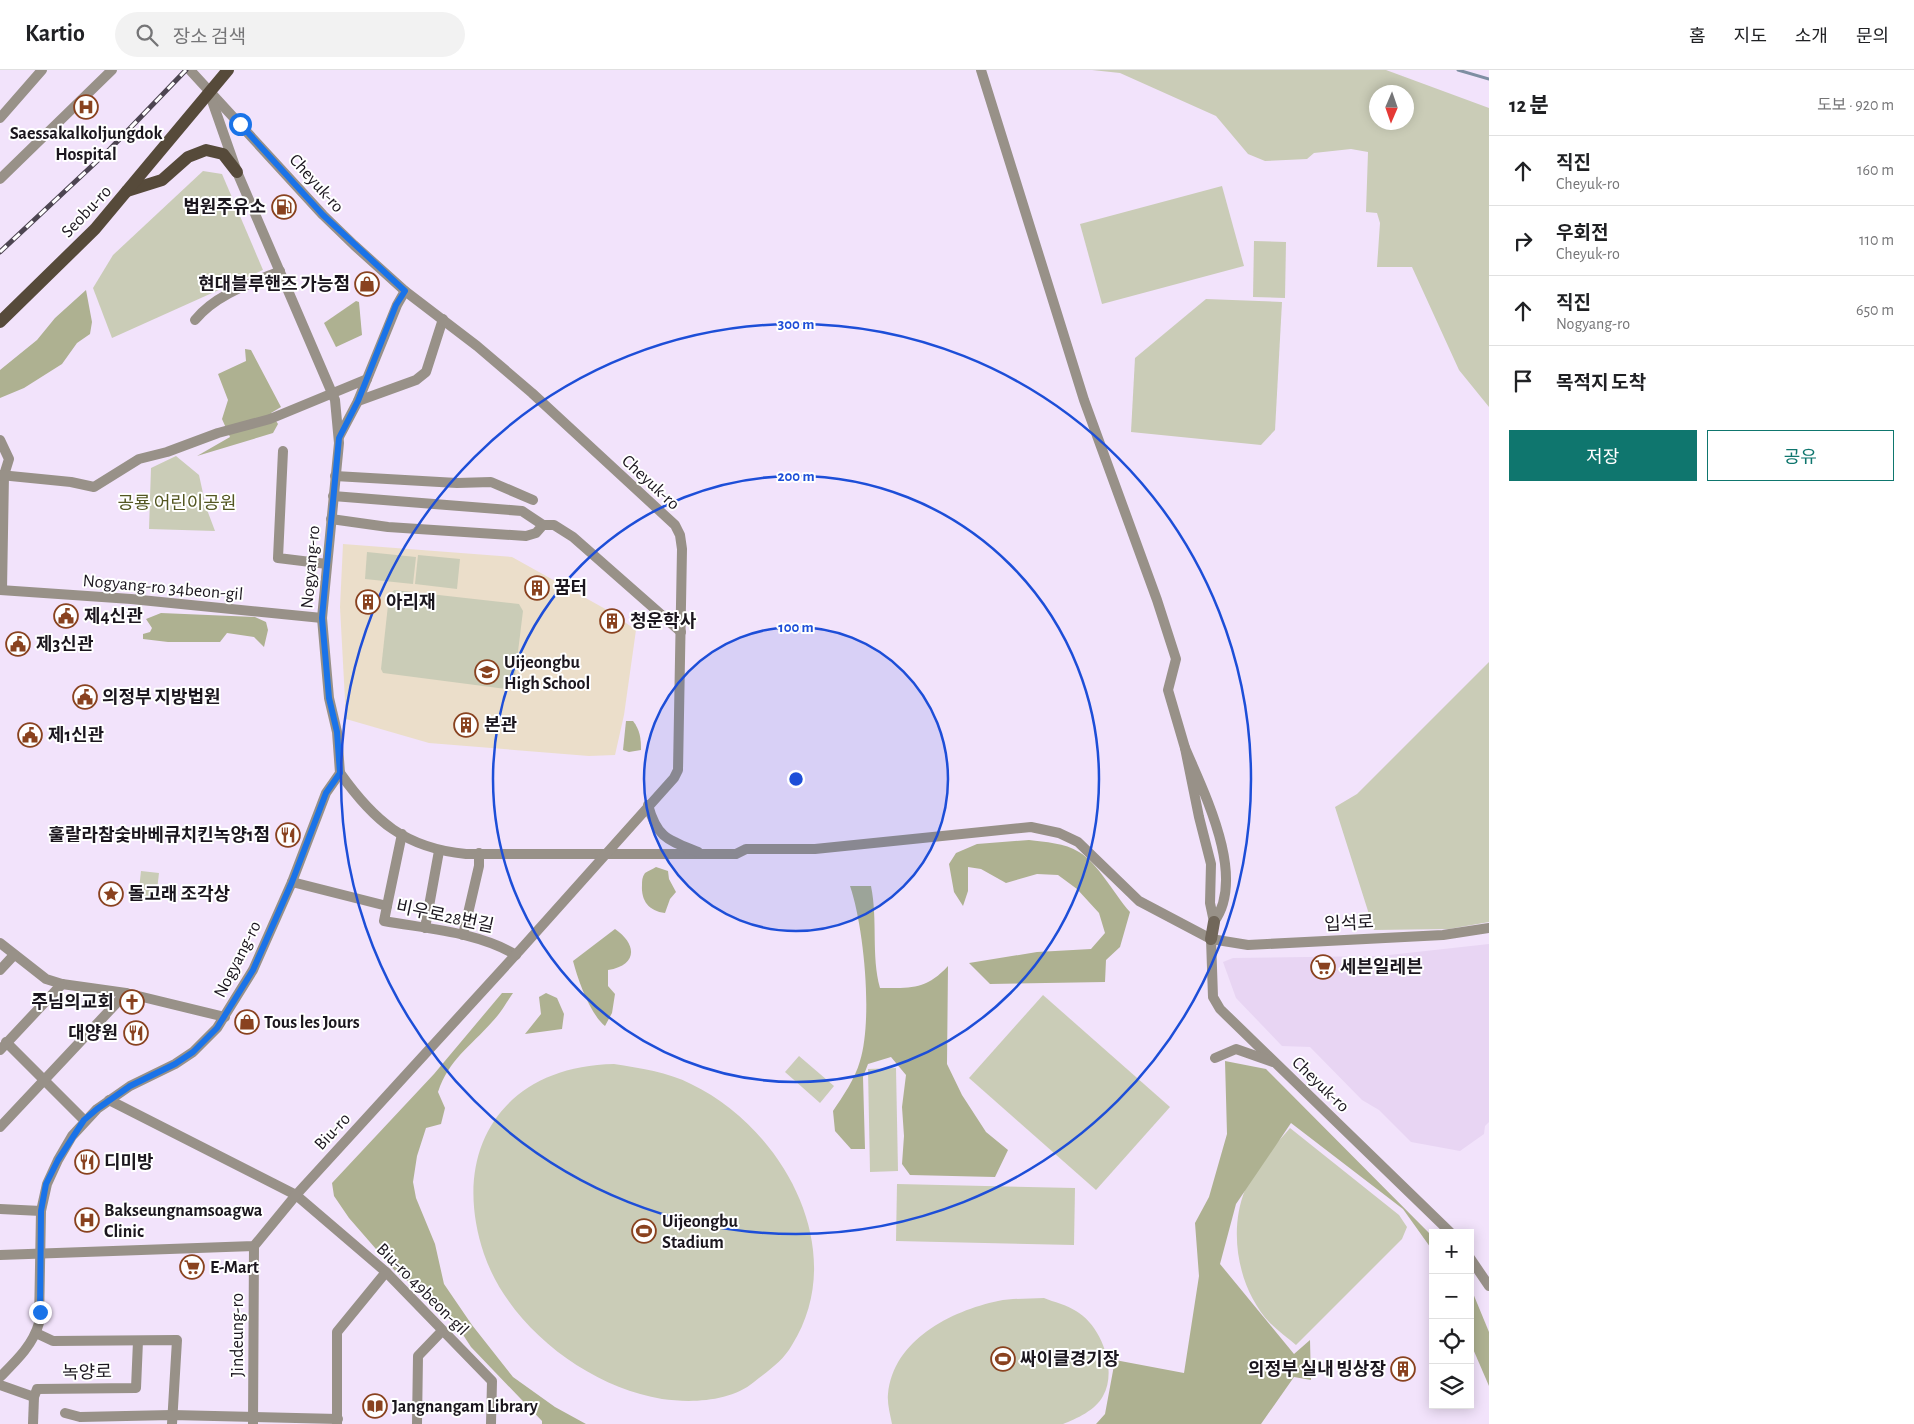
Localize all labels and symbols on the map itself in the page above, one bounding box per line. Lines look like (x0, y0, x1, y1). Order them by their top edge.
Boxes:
north arrow (1369, 85, 1414, 130)
hospital icon: Saessakalkoljungdok Hospital (73, 94, 99, 120)
route start (229, 113, 252, 136)
place label: Saessakalkoljungdok Hospital (10, 125, 162, 164)
street label: Cheyuk-ro (286, 151, 347, 216)
street label: Seobu-ro (58, 182, 115, 241)
fuel station icon: 법원주유소 (271, 194, 297, 220)
place label: 법원주유소 (183, 198, 266, 217)
shop icon: 현대블루핸즈 가능점 (354, 271, 380, 297)
place label: 현대블루핸즈 가능점 (198, 274, 350, 294)
text: 300 m (778, 317, 814, 332)
street label: Cheyuk-ro (618, 452, 683, 514)
text: 200 m (777, 469, 815, 484)
park label: 공룡 어린이공원 (118, 493, 236, 513)
street label: Nogyang-ro (298, 525, 324, 609)
street label: Nogyang-ro 34beon-gil (82, 572, 244, 604)
building icon: 꿈터 (524, 575, 550, 601)
place label: 꿈터 (554, 579, 587, 598)
building icon: 아리재 (355, 589, 381, 615)
place label: 아리재 (386, 593, 436, 612)
public building icon: 제4신관 (53, 603, 79, 629)
place label: 제4신관 (84, 607, 143, 626)
building icon: 청운학사 (599, 608, 625, 634)
place label: 청운학사 (630, 611, 697, 631)
text: 100 m (778, 620, 814, 635)
public building icon: 제3신관 (5, 631, 31, 657)
place label: 제3신관 (36, 635, 94, 654)
place label: Uijeongbu High School (504, 654, 590, 693)
school or university icon: Uijeongbu High School (474, 659, 500, 685)
public building icon: 의정부 지방법원 (72, 684, 98, 710)
place label: 의정부 지방법원 (102, 688, 221, 707)
building icon: 본관 (453, 712, 479, 738)
place label: 본관 (484, 716, 518, 735)
public building icon: 제1신관 (17, 722, 43, 748)
place label: 제1신관 (48, 726, 105, 745)
centre of rings (787, 770, 805, 788)
restaurant icon: 훌랄라참숯바베큐치킨녹양1점 (275, 822, 301, 848)
place label: 훌랄라참숯바베큐치킨녹양1점 (48, 826, 270, 845)
place icon: 돌고래 조각상 (98, 881, 124, 907)
place label: 돌고래 조각상 (128, 885, 231, 904)
street label: 비우로28번길 (394, 896, 496, 936)
street label: 입석로 (1324, 913, 1374, 934)
street label: Nogyang-ro (211, 918, 265, 1001)
supermarket icon: 세븐일레븐 (1310, 954, 1336, 980)
place label: 세븐일레븐 (1340, 958, 1423, 977)
church icon: 주님의교회 (119, 989, 145, 1015)
place label: 주님의교회 (31, 993, 114, 1012)
shop icon: Tous les Jours (234, 1009, 260, 1035)
place label: Tous les Jours (264, 1014, 360, 1032)
restaurant icon: 대양원 (123, 1020, 149, 1046)
place label: 대양원 (68, 1024, 118, 1043)
street label: Cheyuk-ro (1288, 1053, 1352, 1116)
street label: Biu-ro (311, 1110, 354, 1154)
restaurant icon: 디미방 (74, 1149, 100, 1175)
place label: 디미방 (104, 1153, 154, 1172)
place label: Bakseungnamsoagwa Clinic (104, 1202, 263, 1241)
hospital icon: Bakseungnamsoagwa Clinic (74, 1207, 100, 1233)
place label: Uijeongbu Stadium (662, 1213, 739, 1252)
sports icon: Uijeongbu Stadium (631, 1218, 657, 1244)
street label: Biu-ro 49beon-gil (373, 1240, 472, 1339)
supermarket icon: E-Mart (179, 1254, 205, 1280)
place label: E-Mart (210, 1259, 259, 1277)
street label: Jindeung-ro (229, 1293, 247, 1377)
route end (29, 1301, 52, 1324)
sports icon: 싸이클경기장 (990, 1346, 1016, 1372)
place label: 싸이클경기장 (1020, 1350, 1120, 1369)
building icon: 의정부 실내 빙상장 (1390, 1356, 1416, 1382)
place label: 의정부 실내 빙상장 (1248, 1360, 1386, 1379)
street label: 녹양로 (62, 1363, 112, 1382)
library icon: Jangnangam Library (362, 1393, 388, 1419)
place label: Jangnangam Library (392, 1398, 539, 1416)

